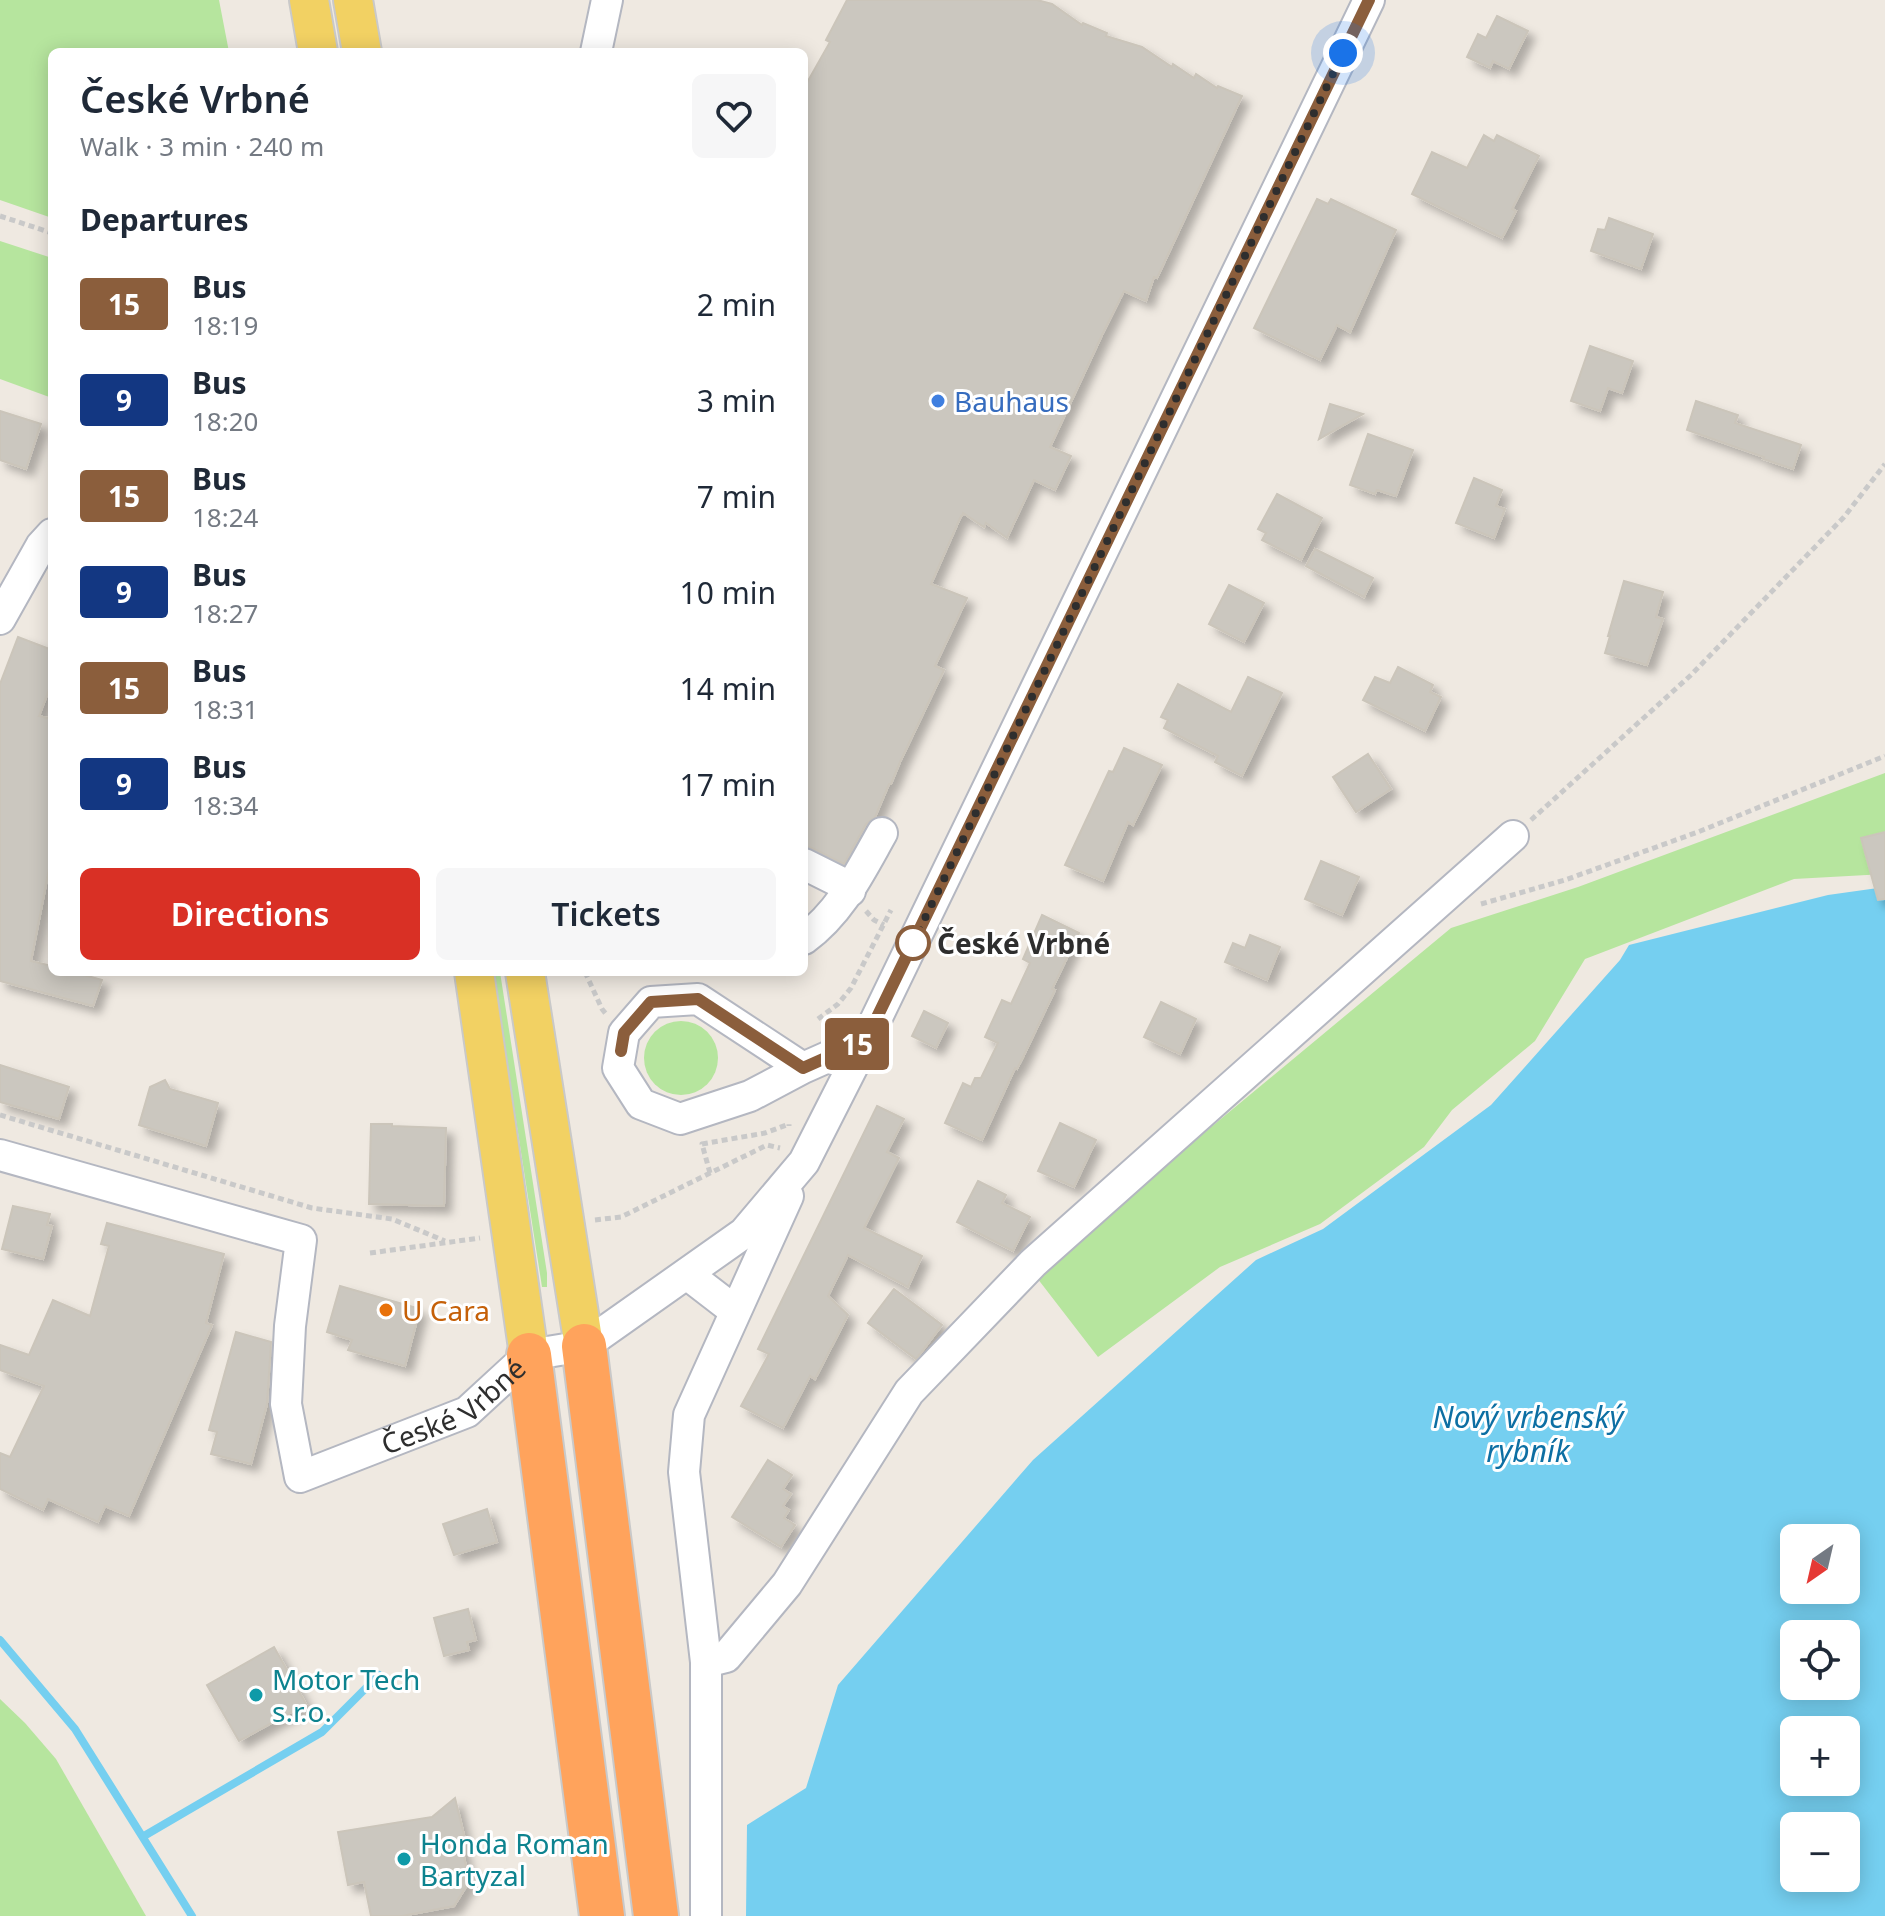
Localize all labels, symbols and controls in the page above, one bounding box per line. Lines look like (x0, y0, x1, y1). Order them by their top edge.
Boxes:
your location (1323, 33, 1363, 73)
text: České Vrbné (80, 72, 310, 124)
button: heart (692, 74, 776, 158)
text: Walk · 3 min · 240 m (80, 128, 324, 164)
text: Departures (80, 199, 249, 240)
text: Bus (192, 266, 247, 307)
text: 2 min (697, 284, 776, 325)
text: 15 (108, 285, 140, 323)
text: 18:19 (192, 307, 258, 343)
text: Bus (192, 362, 247, 403)
text: 3 min (697, 380, 776, 421)
text: 9 (116, 381, 132, 419)
place label: Bauhaus (954, 382, 1069, 420)
marker: Bauhaus (929, 392, 947, 410)
text: 18:20 (192, 403, 258, 439)
text: Bus (192, 458, 247, 499)
text: 7 min (697, 476, 776, 517)
text: 15 (108, 477, 140, 515)
text: 18:24 (192, 499, 258, 535)
text: Bus (192, 554, 247, 595)
text: 10 min (680, 572, 776, 613)
text: 9 (116, 573, 132, 611)
text: 18:27 (192, 595, 258, 631)
text: Bus (192, 650, 247, 691)
text: 14 min (680, 668, 776, 709)
text: 15 (108, 669, 140, 707)
text: 18:31 (192, 691, 258, 727)
text: Bus (192, 746, 247, 787)
text: 17 min (680, 764, 776, 805)
text: 9 (116, 765, 132, 803)
text: 18:34 (192, 787, 258, 823)
button: Directions (80, 868, 420, 960)
button: Tickets (436, 868, 776, 960)
place label: České Vrbné (937, 924, 1110, 962)
marker: České Vrbné (896, 926, 930, 960)
line badge: 15 (821, 1018, 893, 1070)
text: 15 (841, 1025, 873, 1063)
place label: U Cara (402, 1291, 490, 1329)
marker: U Cara (377, 1301, 395, 1319)
street label: České Vrbné (375, 1349, 533, 1463)
water label: Nový vrbenský rybník (1433, 1396, 1625, 1471)
north arrow (1780, 1524, 1860, 1604)
map controls (1780, 1524, 1860, 1892)
button: locate (1780, 1620, 1860, 1700)
place label: Motor Tech s.r.o. (272, 1660, 420, 1730)
marker: Motor Tech s.r.o. (247, 1686, 265, 1704)
button: + (1780, 1716, 1860, 1796)
button: − (1780, 1812, 1860, 1892)
place label: Honda Roman Bartyzal (420, 1824, 609, 1894)
marker: Honda Roman Bartyzal (395, 1850, 413, 1868)

